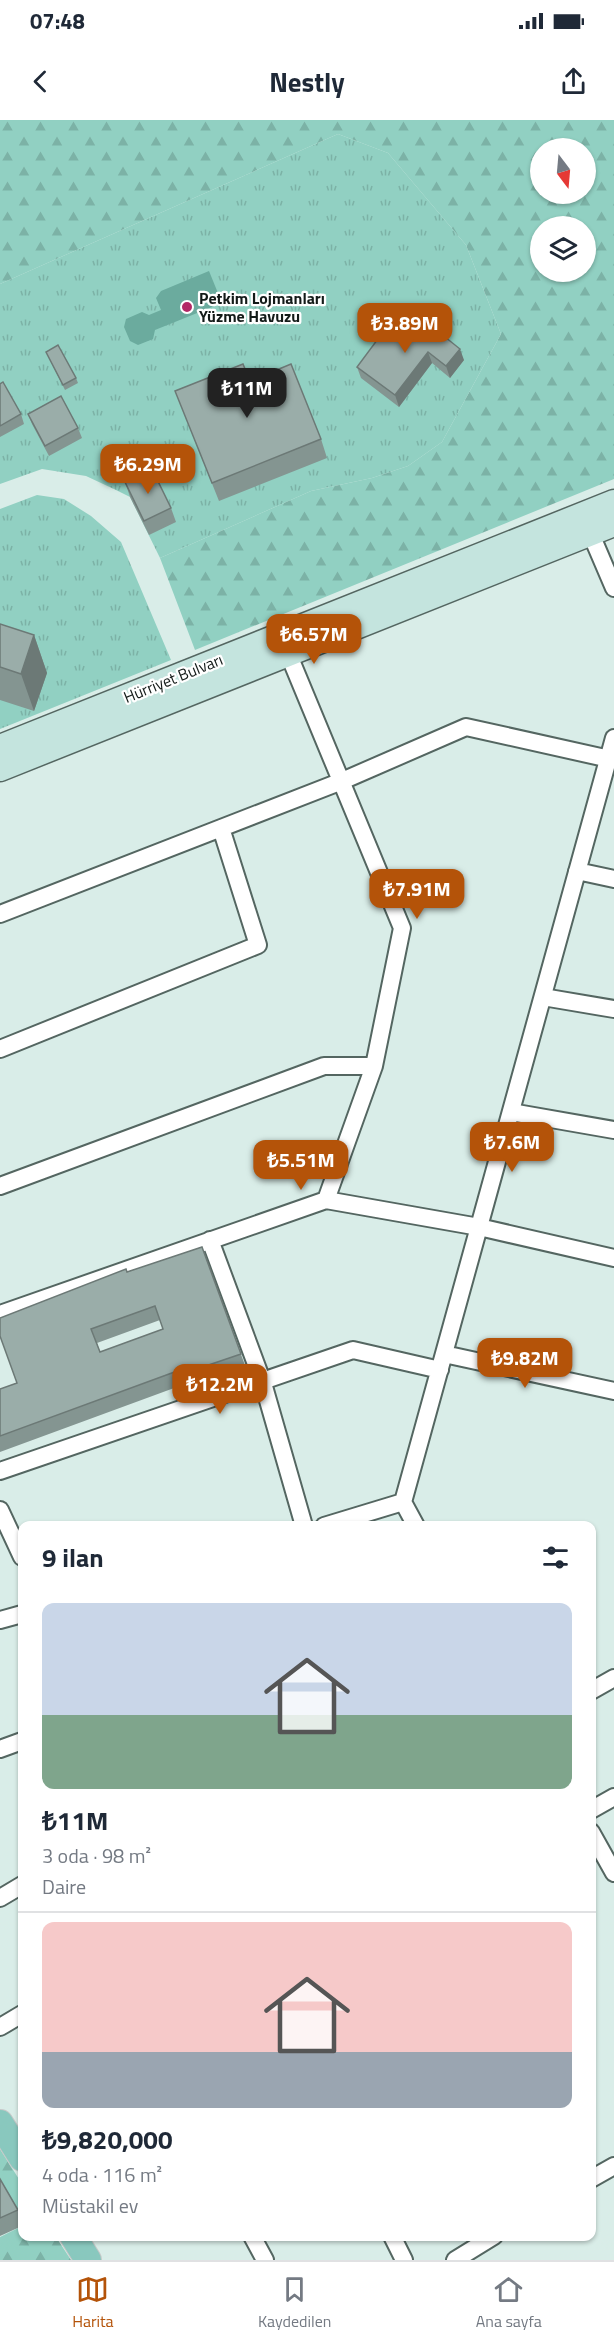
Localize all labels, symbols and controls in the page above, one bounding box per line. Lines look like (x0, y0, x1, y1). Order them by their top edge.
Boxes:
text: 07:48 (30, 4, 85, 38)
text: Nestly (269, 61, 345, 102)
icon: back (24, 65, 57, 98)
icon: share (557, 65, 590, 98)
north arrow (530, 138, 596, 204)
map controls (530, 138, 596, 282)
button: layers (530, 216, 596, 282)
place label: Petkim Lojmanları Yüzme Havuzu (199, 286, 325, 328)
marker: Petkim Lojmanları Yüzme Havuzu (180, 300, 194, 314)
pin: ₺3.89M (356, 303, 454, 354)
text: ₺3.89M (371, 307, 439, 338)
pin: ₺11M (211, 368, 283, 419)
text: ₺11M (222, 372, 273, 403)
pin: ₺6.29M (99, 444, 197, 495)
text: ₺6.29M (114, 448, 182, 479)
pin: ₺6.57M (265, 614, 363, 665)
text: ₺6.57M (280, 618, 348, 649)
street label: Hürriyet Bulvarı (120, 647, 226, 709)
pin: ₺7.91M (368, 869, 466, 920)
text: ₺7.91M (383, 873, 451, 904)
pin: ₺7.6M (470, 1122, 554, 1173)
text: ₺7.6M (484, 1126, 540, 1157)
pin: ₺5.51M (252, 1140, 350, 1191)
text: ₺5.51M (267, 1144, 335, 1175)
pin: ₺9.82M (476, 1338, 574, 1389)
text: ₺9.82M (491, 1342, 559, 1373)
pin: ₺12.2M (171, 1364, 269, 1415)
text: ₺12.2M (186, 1368, 254, 1399)
text: 9 ilan (42, 1538, 104, 1577)
icon: filters (539, 1541, 572, 1574)
icon: home (253, 1642, 361, 1750)
text: ₺11M (42, 1801, 108, 1840)
text: 3 oda · 98 m² (42, 1840, 151, 1871)
text: Daire (42, 1871, 86, 1902)
icon: home (253, 1961, 361, 2069)
text: ₺9,820,000 (42, 2120, 172, 2159)
text: 4 oda · 116 m² (42, 2159, 162, 2190)
text: Müstakil ev (42, 2190, 138, 2221)
tab: Harita (72, 2273, 114, 2333)
tab: Kaydedilen (258, 2273, 331, 2333)
tab: Ana sayfa (476, 2273, 542, 2333)

